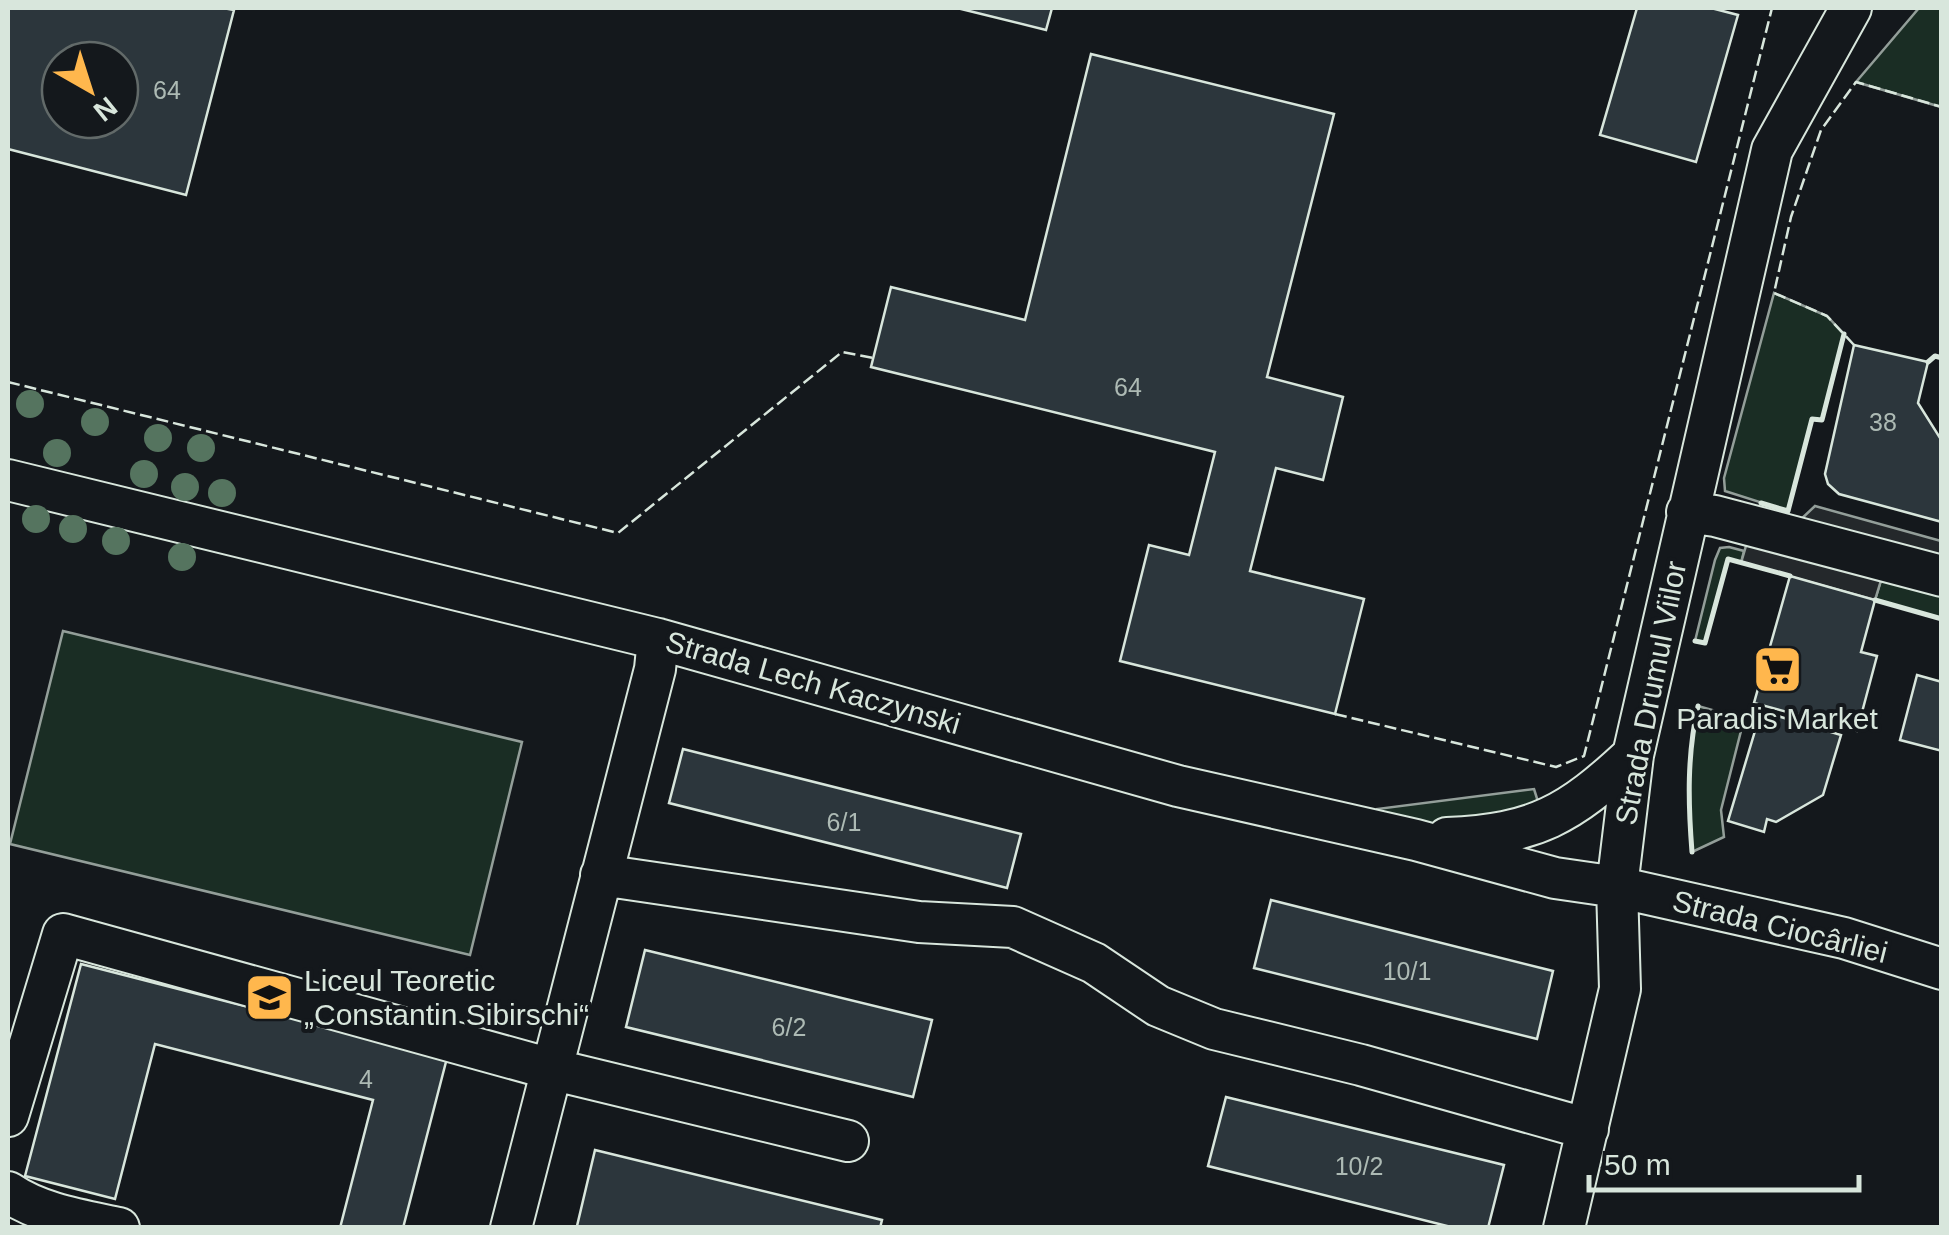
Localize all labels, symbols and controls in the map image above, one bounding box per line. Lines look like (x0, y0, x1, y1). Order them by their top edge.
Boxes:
north arrow (40, 40, 140, 140)
house number: 64 (153, 76, 181, 104)
text: N (88, 91, 123, 127)
house number: 64 (1114, 373, 1142, 401)
house number: 38 (1869, 408, 1897, 436)
street label: Strada Drumul Viilor (1609, 558, 1692, 828)
street label: Strada Lech Kaczynski (662, 625, 964, 740)
supermarket icon: Paradis Market (1751, 644, 1803, 696)
place label: Paradis Market (1676, 702, 1879, 735)
house number: 6/1 (827, 808, 861, 836)
street label: Strada Ciocârliei (1669, 884, 1891, 969)
house number: 10/1 (1383, 957, 1431, 985)
place label: Liceul Teoretic „Constantin Sibirschi“ (304, 964, 589, 1031)
school or university icon: Liceul Teoretic „Constantin Sibirschi“ (243, 972, 295, 1024)
house number: 6/2 (772, 1013, 806, 1041)
house number: 4 (359, 1065, 373, 1093)
scale bar (1589, 1130, 1859, 1192)
text: 50 m (1604, 1148, 1671, 1181)
house number: 10/2 (1335, 1152, 1383, 1180)

